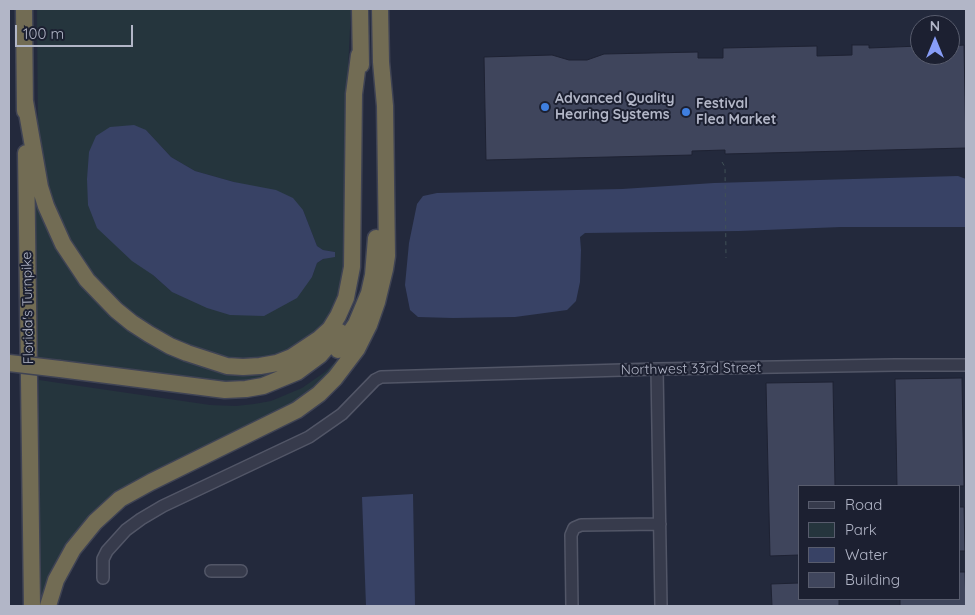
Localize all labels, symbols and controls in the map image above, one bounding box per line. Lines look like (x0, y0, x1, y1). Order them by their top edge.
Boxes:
scale bar (18, 15, 135, 47)
north arrow (910, 15, 960, 65)
text: N (930, 17, 940, 35)
text: 100 m (23, 24, 64, 43)
place label: Advanced Quality Hearing Systems (555, 91, 675, 124)
place label: Festival Flea Market (696, 96, 777, 128)
marker: Advanced Quality Hearing Systems (539, 101, 551, 113)
marker: Festival Flea Market (680, 106, 692, 118)
street label: Florida's Turnpike (19, 252, 37, 364)
street label: Northwest 33rd Street (621, 359, 761, 379)
legend (798, 485, 960, 600)
text: Road (845, 495, 882, 514)
text: Park (845, 520, 877, 539)
text: Water (845, 545, 888, 564)
text: Building (845, 570, 900, 589)

